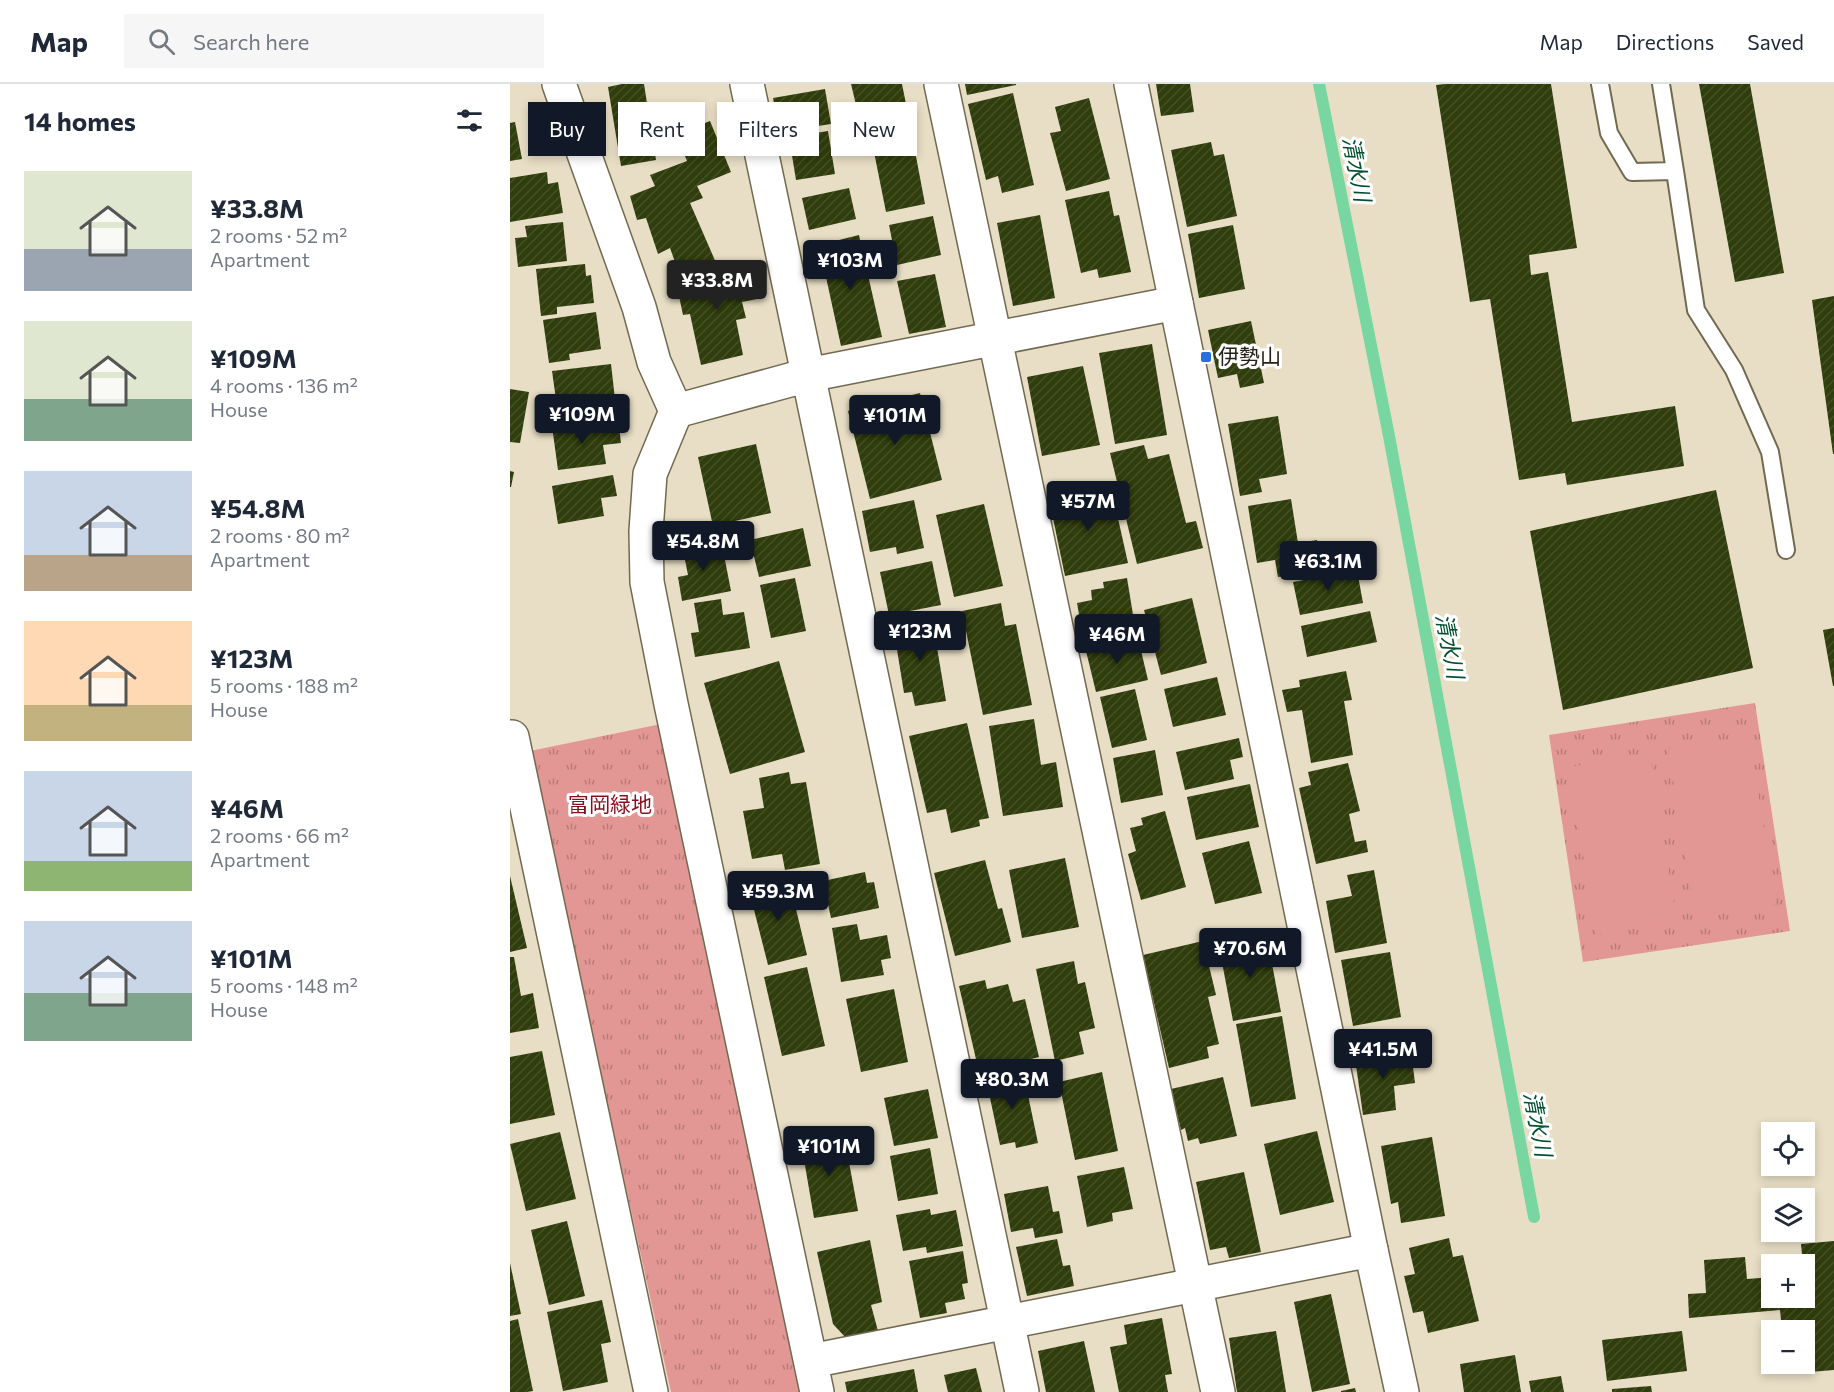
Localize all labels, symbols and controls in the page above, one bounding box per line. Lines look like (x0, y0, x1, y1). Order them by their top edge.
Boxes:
search box (124, 14, 544, 68)
text: Map (30, 24, 88, 58)
icon: search (145, 25, 178, 58)
text: Search here (193, 28, 309, 55)
text: Map (1540, 29, 1583, 54)
text: Directions (1616, 29, 1714, 54)
text: Saved (1747, 29, 1804, 54)
chip: Buy (528, 102, 606, 156)
chip: Rent (618, 102, 705, 156)
chip: Filters (717, 102, 819, 156)
chip: New (831, 102, 917, 156)
icon: filters (453, 104, 486, 137)
text: 14 homes (24, 105, 136, 136)
water label: 清水川 (1338, 134, 1377, 206)
text: ¥33.8M (210, 192, 304, 223)
icon: home (72, 195, 144, 267)
text: 2 rooms · 52 m² (210, 223, 347, 247)
pin: ¥103M (808, 240, 892, 291)
text: Apartment (210, 247, 310, 271)
text: ¥103M (817, 247, 883, 271)
pin: ¥33.8M (668, 260, 766, 311)
text: ¥33.8M (681, 267, 753, 291)
text: ¥109M (210, 342, 297, 373)
place label: 伊勢山 (1218, 343, 1281, 368)
icon: home (72, 345, 144, 417)
marker: 伊勢山 (1199, 350, 1213, 364)
text: 4 rooms · 136 m² (210, 373, 358, 397)
pin: ¥109M (540, 394, 624, 445)
pin: ¥101M (853, 395, 937, 446)
text: House (210, 397, 268, 421)
text: ¥109M (549, 401, 615, 425)
text: ¥101M (863, 402, 927, 426)
pin: ¥57M (1052, 481, 1124, 532)
text: ¥57M (1061, 488, 1115, 512)
text: ¥54.8M (210, 492, 306, 523)
icon: home (72, 495, 144, 567)
pin: ¥54.8M (654, 521, 752, 572)
text: 2 rooms · 80 m² (210, 523, 350, 547)
text: ¥54.8M (666, 528, 740, 552)
pin: ¥63.1M (1279, 541, 1377, 592)
text: Apartment (210, 547, 310, 571)
text: ¥63.1M (1294, 548, 1362, 572)
pin: ¥123M (878, 611, 962, 662)
water label: 清水川 (1431, 611, 1470, 683)
pin: ¥46M (1081, 614, 1153, 665)
text: ¥123M (888, 618, 952, 642)
text: ¥46M (1089, 621, 1145, 645)
text: ¥123M (210, 642, 293, 673)
icon: home (72, 645, 144, 717)
text: 5 rooms · 188 m² (210, 673, 358, 697)
text: House (210, 697, 268, 721)
park label: 富岡緑地 (568, 791, 652, 816)
text: ¥46M (210, 792, 284, 823)
icon: home (72, 795, 144, 867)
text: 2 rooms · 66 m² (210, 823, 349, 847)
text: Apartment (210, 847, 310, 871)
pin: ¥59.3M (729, 871, 827, 922)
text: ¥59.3M (742, 878, 814, 902)
pin: ¥70.6M (1201, 928, 1299, 979)
text: ¥70.6M (1213, 935, 1287, 959)
text: ¥101M (210, 942, 293, 973)
icon: home (72, 945, 144, 1017)
text: 5 rooms · 148 m² (210, 973, 358, 997)
text: House (210, 997, 268, 1021)
pin: ¥41.5M (1334, 1029, 1432, 1080)
text: ¥41.5M (1348, 1036, 1418, 1060)
pin: ¥80.3M (963, 1059, 1061, 1110)
text: ¥80.3M (975, 1066, 1049, 1090)
water label: 清水川 (1519, 1089, 1558, 1161)
map controls (1761, 1122, 1815, 1374)
button: locate (1761, 1122, 1815, 1176)
pin: ¥101M (787, 1126, 871, 1177)
text: ¥101M (797, 1133, 861, 1157)
button: layers (1761, 1188, 1815, 1242)
button: + (1761, 1254, 1815, 1308)
button: − (1761, 1320, 1815, 1374)

